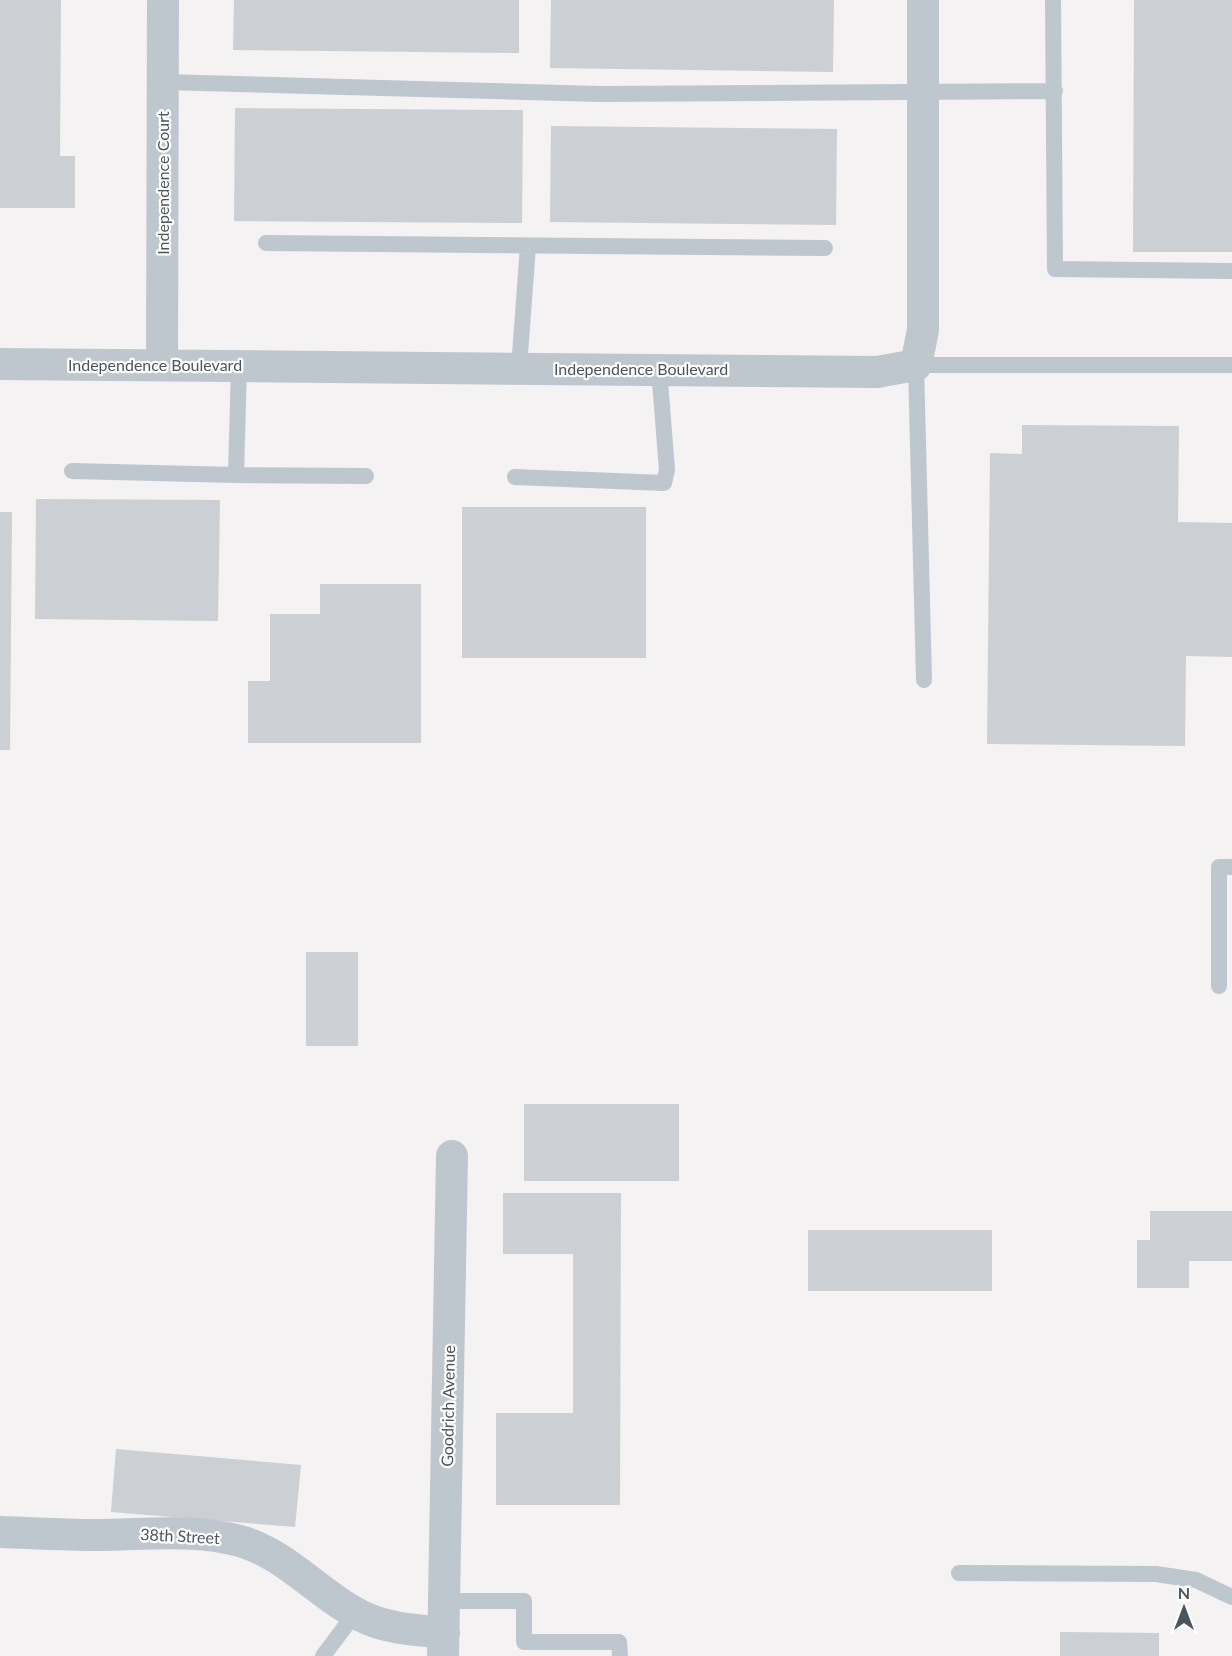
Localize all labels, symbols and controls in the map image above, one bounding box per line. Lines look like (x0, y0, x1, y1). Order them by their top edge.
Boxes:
street label: Independence Court (153, 111, 172, 255)
street label: Independence Boulevard (68, 355, 242, 374)
street label: Independence Boulevard (554, 359, 728, 378)
street label: Goodrich Avenue (437, 1345, 458, 1467)
street label: 38th Street (140, 1524, 220, 1547)
north arrow (1154, 1578, 1214, 1638)
text: N (1178, 1583, 1190, 1602)

